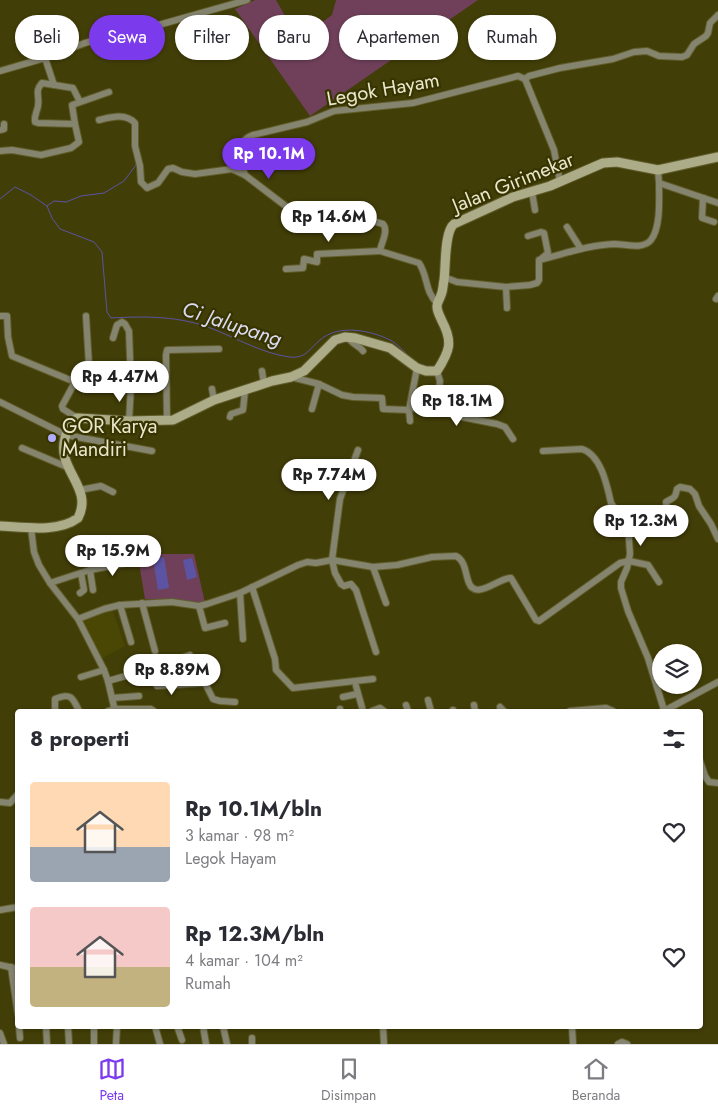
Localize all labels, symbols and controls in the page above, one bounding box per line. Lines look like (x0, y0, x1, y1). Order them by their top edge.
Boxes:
chip: Beli (15, 15, 79, 60)
chip: Sewa (89, 15, 165, 60)
chip: Filter (175, 15, 249, 60)
chip: Baru (259, 15, 329, 60)
chip: Apartemen (339, 15, 458, 60)
chip: Rumah (468, 15, 556, 60)
street label: Legok Hayam (324, 65, 442, 114)
pin: Rp 10.1M (217, 138, 321, 180)
text: Rp 10.1M (233, 142, 305, 165)
street label: Jalan Girimekar (445, 145, 579, 221)
pin: Rp 14.6M (277, 200, 381, 243)
text: Rp 14.6M (292, 205, 366, 228)
water label: Ci Jalupang (178, 294, 286, 354)
pin: Rp 4.47M (68, 360, 172, 403)
text: Rp 4.47M (82, 365, 158, 388)
pin: Rp 18.1M (405, 384, 509, 427)
text: Rp 18.1M (422, 389, 492, 412)
place label: GOR Karya Mandiri (62, 412, 157, 464)
marker: GOR Karya Mandiri (46, 432, 58, 444)
pin: Rp 7.74M (277, 458, 381, 501)
text: Rp 7.74M (292, 463, 366, 486)
pin: Rp 12.3M (589, 504, 693, 547)
text: Rp 12.3M (604, 509, 678, 532)
pin: Rp 15.9M (61, 534, 165, 577)
text: Rp 15.9M (76, 539, 150, 562)
map controls (652, 644, 702, 694)
button: layers (652, 644, 702, 694)
pin: Rp 8.89M (120, 654, 224, 696)
text: Rp 8.89M (135, 658, 209, 681)
text: 8 properti (30, 724, 129, 754)
icon: filters (660, 725, 688, 753)
text: Rp 10.1M/bln (185, 794, 322, 824)
icon: home (70, 802, 130, 862)
icon: heart (660, 818, 688, 846)
text: 3 kamar · 98 m² (185, 824, 294, 847)
text: Legok Hayam (185, 847, 276, 870)
text: Rp 12.3M/bln (185, 919, 324, 949)
icon: home (70, 927, 130, 987)
icon: heart (660, 943, 688, 971)
text: 4 kamar · 104 m² (185, 949, 303, 972)
text: Rumah (185, 972, 231, 995)
tab: Peta (98, 1055, 126, 1105)
tab: Disimpan (321, 1055, 376, 1105)
tab: Beranda (572, 1055, 620, 1105)

